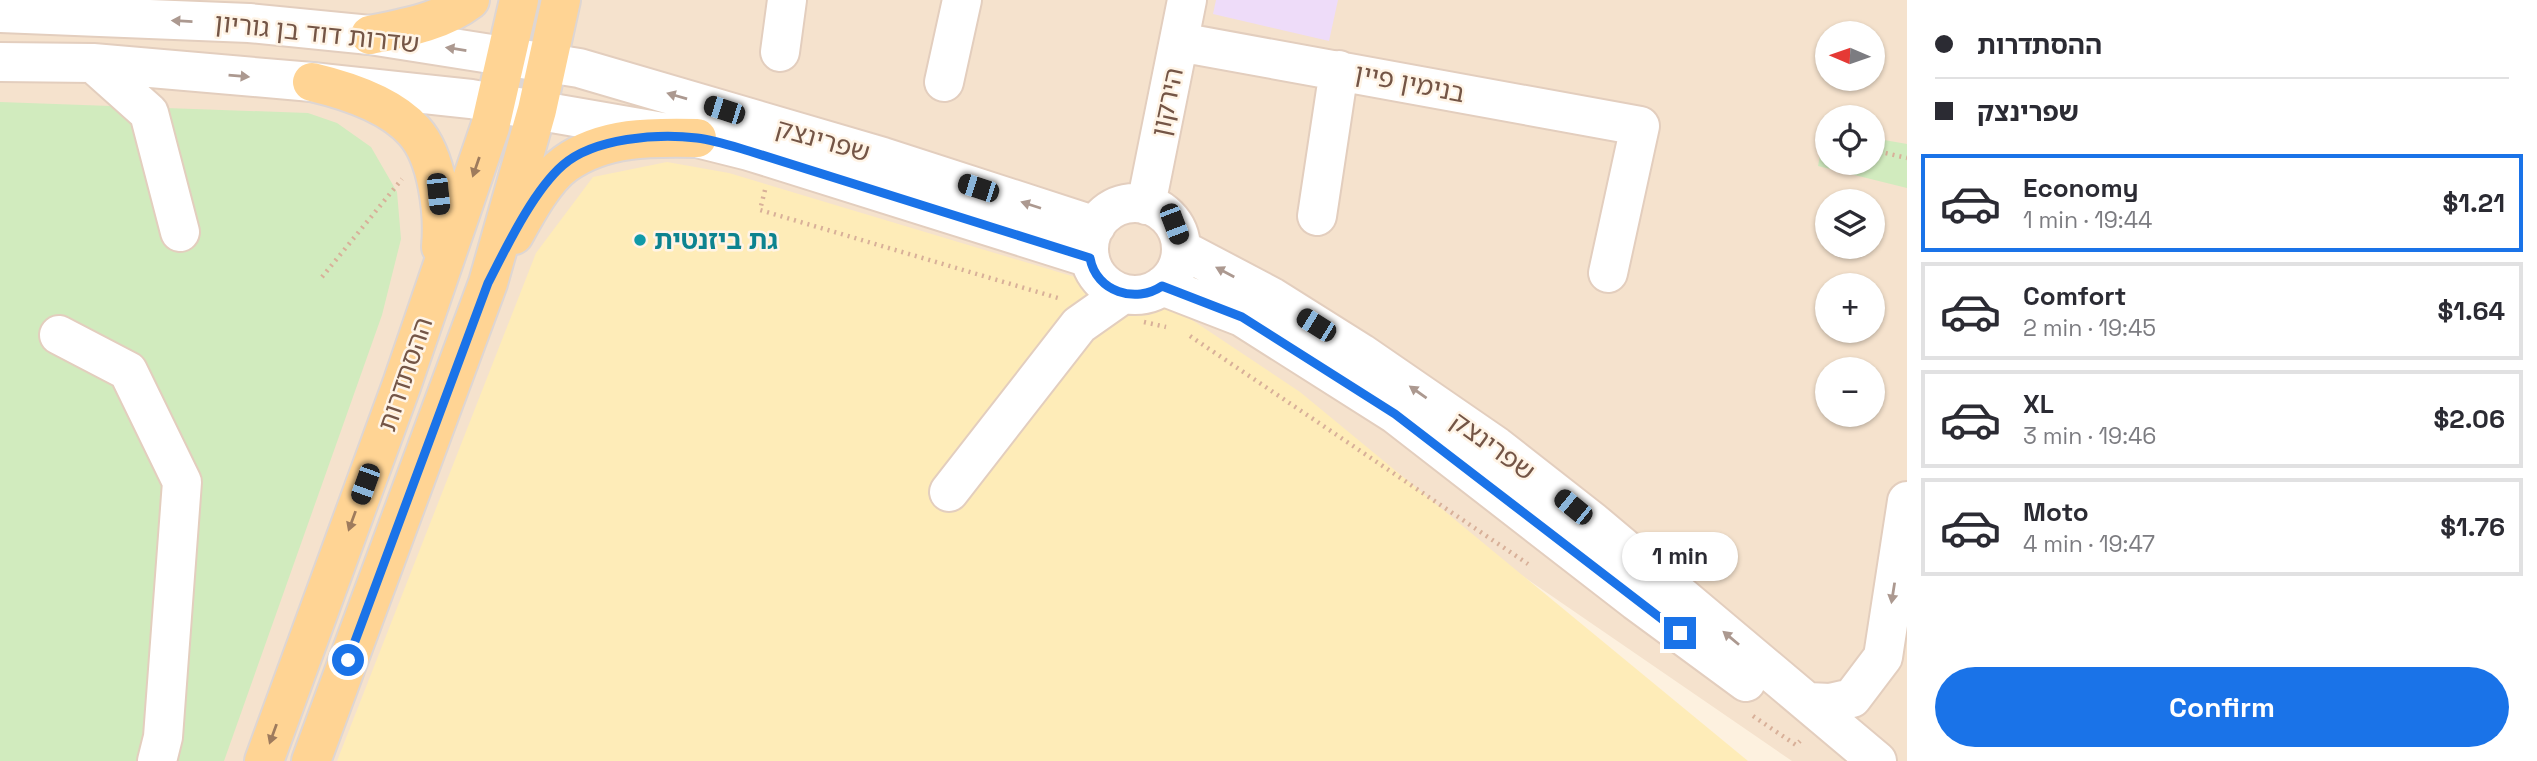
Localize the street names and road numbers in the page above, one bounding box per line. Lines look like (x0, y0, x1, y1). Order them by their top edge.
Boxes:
street label: שדרות דוד בן גוריון (213, 5, 421, 61)
street label: בנימין פיין (1352, 56, 1468, 110)
street label: הירקון (1143, 64, 1191, 140)
street label: שפרינצק (772, 110, 874, 170)
street label: ההסתדרות (370, 312, 440, 436)
street label: שפרינצק (1444, 404, 1542, 488)

